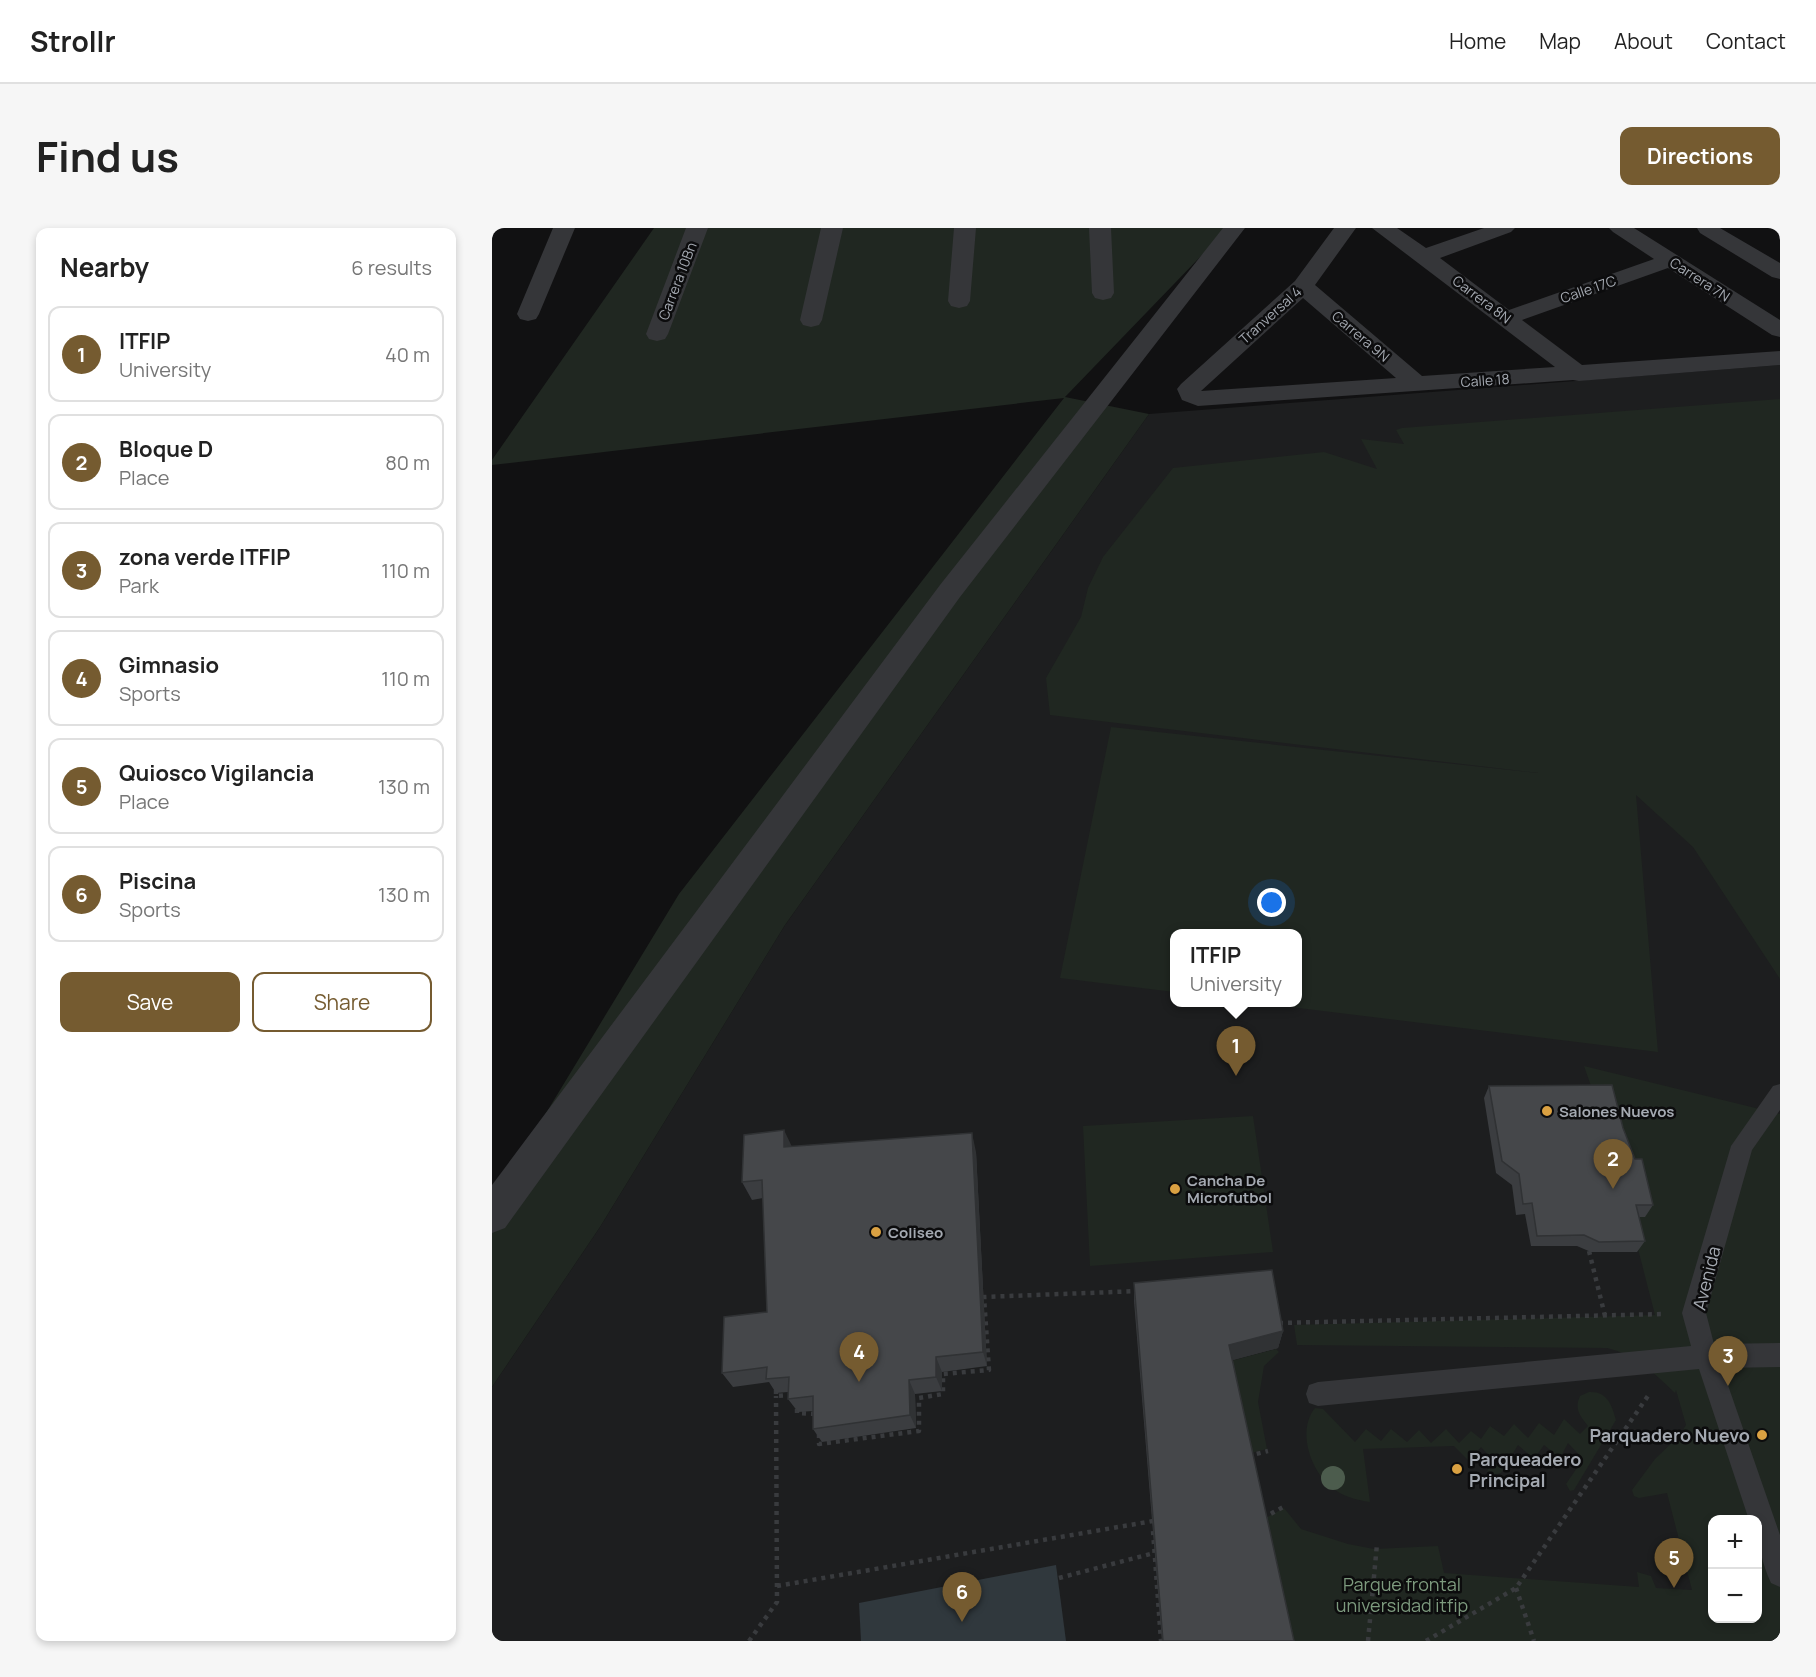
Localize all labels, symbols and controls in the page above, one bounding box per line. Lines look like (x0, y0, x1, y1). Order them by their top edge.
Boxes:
text: Strollr (30, 22, 116, 60)
text: Home (1449, 27, 1506, 55)
text: Map (1539, 27, 1581, 55)
text: About (1614, 27, 1673, 55)
text: Contact (1706, 27, 1786, 55)
text: Find us (36, 127, 179, 185)
button: Directions (1620, 127, 1780, 185)
street label: Carrera 10Bn (653, 239, 701, 323)
text: Nearby (60, 249, 149, 285)
street label: Carrera 7N (1666, 253, 1734, 305)
text: 6 results (351, 254, 432, 281)
street label: Carrera 8N (1449, 271, 1515, 327)
street label: Calle 17C (1558, 271, 1618, 307)
street label: Tranversal 4 (1235, 282, 1305, 348)
street label: Carrera 9N (1328, 306, 1394, 366)
text: ITFIP (119, 326, 170, 356)
text: 1 (77, 341, 86, 368)
text: 40 m (385, 341, 430, 368)
text: University (119, 356, 211, 383)
street label: Calle 18 (1460, 369, 1510, 391)
text: Bloque D (119, 434, 213, 464)
text: 2 (76, 449, 87, 476)
text: 80 m (385, 449, 430, 476)
text: Place (119, 464, 169, 491)
text: zona verde ITFIP (119, 542, 290, 572)
text: 3 (76, 557, 87, 584)
text: 110 m (381, 557, 430, 584)
text: Park (119, 572, 159, 599)
text: Gimnasio (119, 650, 219, 680)
text: 4 (75, 665, 88, 692)
text: 110 m (381, 665, 430, 692)
text: Sports (119, 680, 181, 707)
text: Quiosco Vigilancia (119, 758, 314, 788)
text: 5 (76, 773, 87, 800)
text: 130 m (378, 773, 430, 800)
text: Place (119, 788, 169, 815)
text: Piscina (119, 866, 196, 896)
text: 6 (75, 881, 88, 908)
text: 130 m (378, 881, 430, 908)
your location (1257, 888, 1286, 917)
text: Sports (119, 896, 181, 923)
popup (1170, 929, 1302, 1007)
text: ITFIP (1190, 940, 1241, 970)
text: University (1190, 970, 1282, 997)
button: Save (60, 972, 240, 1032)
button: Share (252, 972, 432, 1032)
pin: 1 (1216, 1026, 1256, 1076)
place label: Salones Nuevos (1559, 1101, 1674, 1122)
marker: Salones Nuevos (1540, 1104, 1554, 1118)
pin: 2 (1594, 1140, 1632, 1189)
place label: Cancha De Microfutbol (1187, 1170, 1272, 1208)
marker: Cancha De Microfutbol (1168, 1182, 1182, 1196)
place label: Coliseo (888, 1222, 943, 1243)
marker: Coliseo (869, 1225, 883, 1239)
street label: Avenida (1686, 1243, 1726, 1313)
pin: 4 (840, 1332, 878, 1382)
pin: 3 (1708, 1336, 1748, 1386)
place label: Parquadero Nuevo (1589, 1423, 1750, 1447)
marker: Parquadero Nuevo (1755, 1428, 1769, 1442)
place label: Parqueadero Principal (1469, 1447, 1581, 1492)
marker: Parqueadero Principal (1450, 1462, 1464, 1476)
map controls (1708, 1515, 1762, 1623)
button: + (1708, 1515, 1762, 1569)
pin: 5 (1654, 1538, 1694, 1588)
button: − (1708, 1569, 1762, 1623)
pin: 6 (942, 1572, 982, 1622)
park label: Parque frontal universidad itfip (1336, 1572, 1468, 1617)

